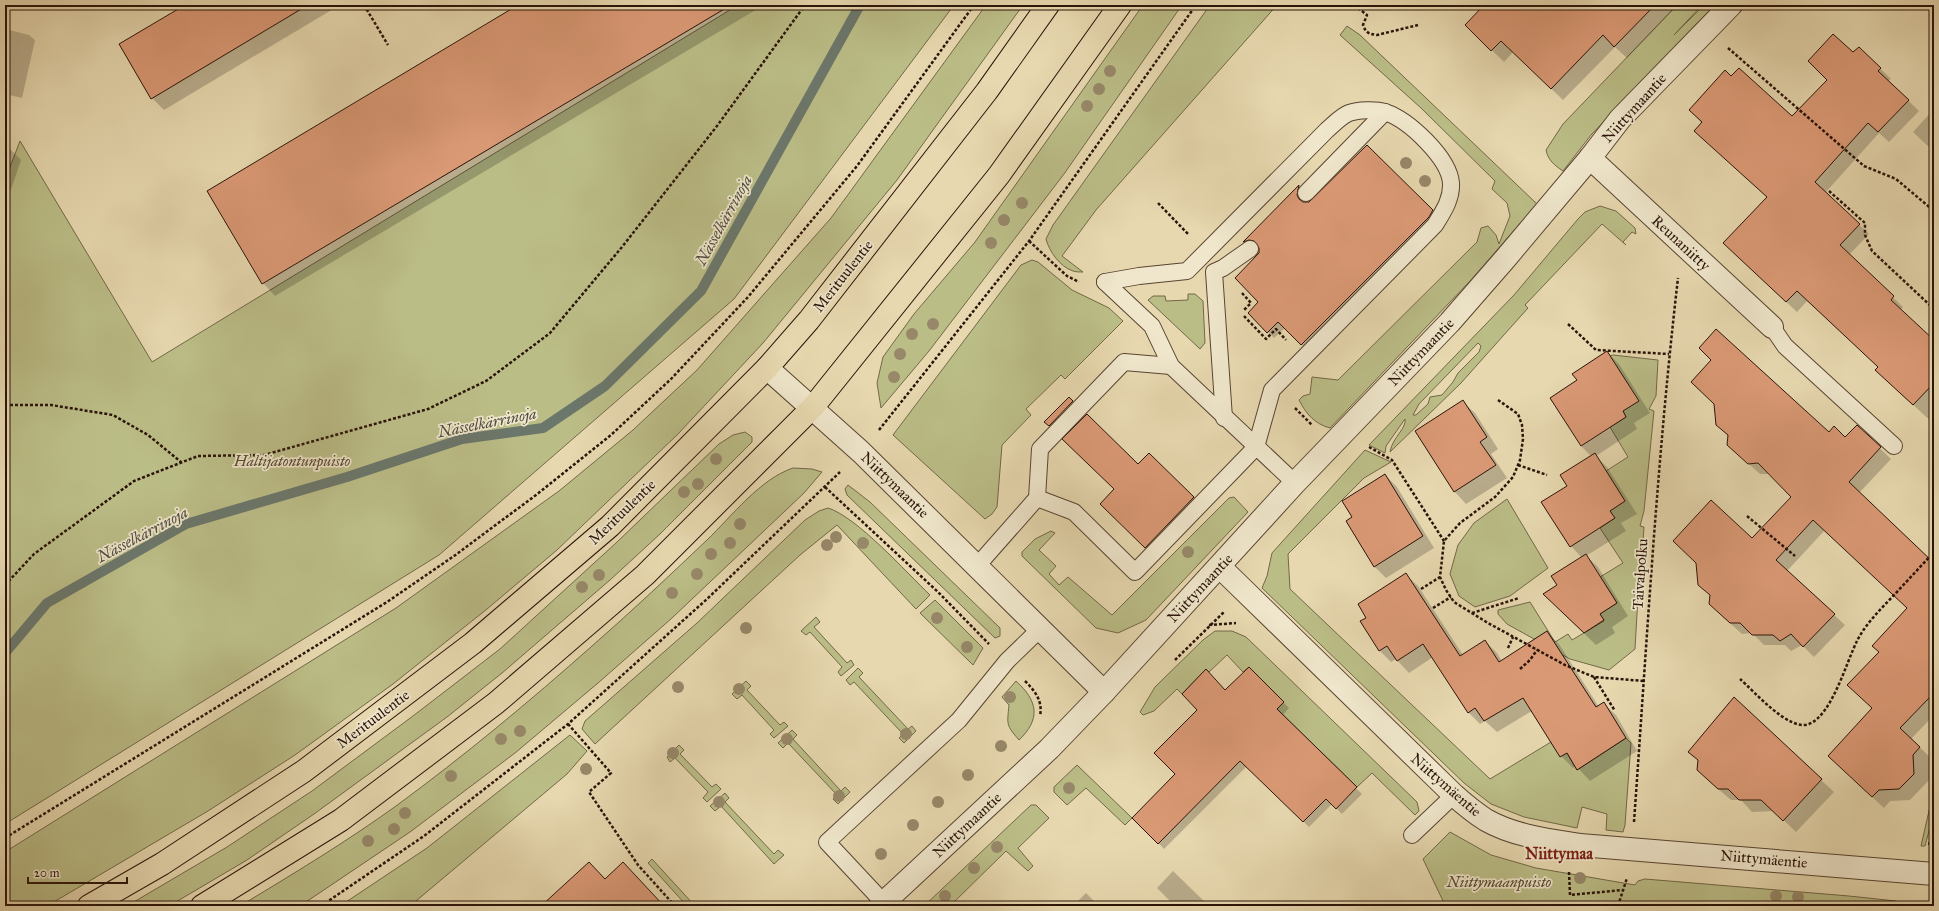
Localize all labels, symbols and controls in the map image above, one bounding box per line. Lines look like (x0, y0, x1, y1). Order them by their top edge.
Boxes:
street label: Niittymaantie (1598, 69, 1670, 147)
water label: Nässelkärrinoja (690, 172, 757, 270)
street label: Reunaniitty (1648, 211, 1715, 275)
street label: Merituulentie (809, 236, 877, 316)
street label: Niittymaantie (1384, 314, 1458, 390)
water label: Nässelkärrinoja (435, 404, 539, 443)
street label: Niittymaantie (857, 448, 933, 522)
park label: Haltijatontunpuisto (233, 452, 351, 471)
street label: Merituulentie (585, 475, 659, 549)
water label: Nässelkärrinoja (93, 502, 192, 568)
street label: Taivalpolku (1629, 538, 1651, 610)
street label: Niittymaantie (1164, 550, 1236, 626)
street label: Merituulentie (333, 686, 413, 752)
street label: Niittymäentie (1407, 750, 1485, 820)
street label: Niittymaantie (929, 789, 1005, 861)
district label: Niittymaa (1525, 844, 1594, 864)
street label: Niittymäentie (1720, 846, 1808, 872)
scale bar (28, 859, 127, 885)
text: 20 m (34, 866, 60, 880)
park label: Niittymaanpuisto (1446, 873, 1552, 892)

